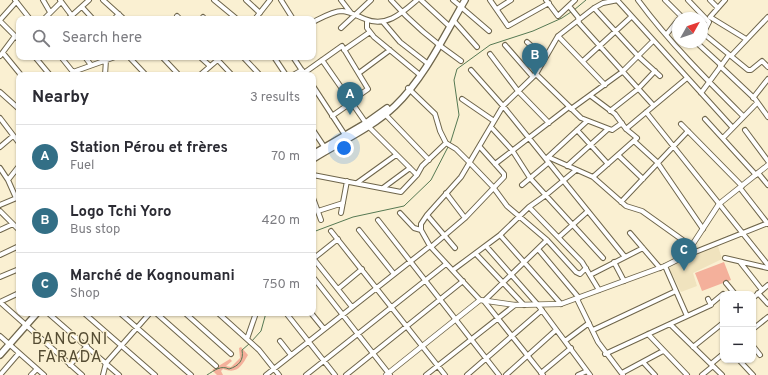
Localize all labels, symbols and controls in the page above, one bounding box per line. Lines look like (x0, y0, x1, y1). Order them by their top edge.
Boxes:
north arrow (672, 12, 708, 48)
search box (16, 16, 316, 60)
icon: search (30, 27, 52, 49)
text: Search here (62, 29, 142, 48)
pin: B (522, 43, 548, 76)
pin: A (337, 82, 363, 115)
text: Nearby (32, 87, 89, 109)
text: 3 results (250, 90, 300, 106)
your location (334, 138, 354, 158)
text: Station Pérou et frères (70, 139, 228, 158)
text: A (40, 149, 50, 165)
text: 70 m (271, 149, 300, 165)
text: Fuel (70, 158, 95, 174)
text: Logo Tchi Yoro (70, 203, 172, 222)
text: B (41, 213, 49, 229)
text: 420 m (262, 213, 300, 229)
text: Bus stop (70, 222, 120, 238)
pin: C (671, 238, 697, 271)
text: Marché de Kognoumani (70, 267, 235, 286)
text: C (41, 277, 49, 293)
text: 750 m (263, 277, 300, 293)
text: Shop (70, 286, 100, 302)
map controls (720, 291, 756, 363)
button: + (720, 291, 756, 327)
button: − (720, 327, 756, 363)
district label: BANCONI FARADA (32, 330, 108, 368)

